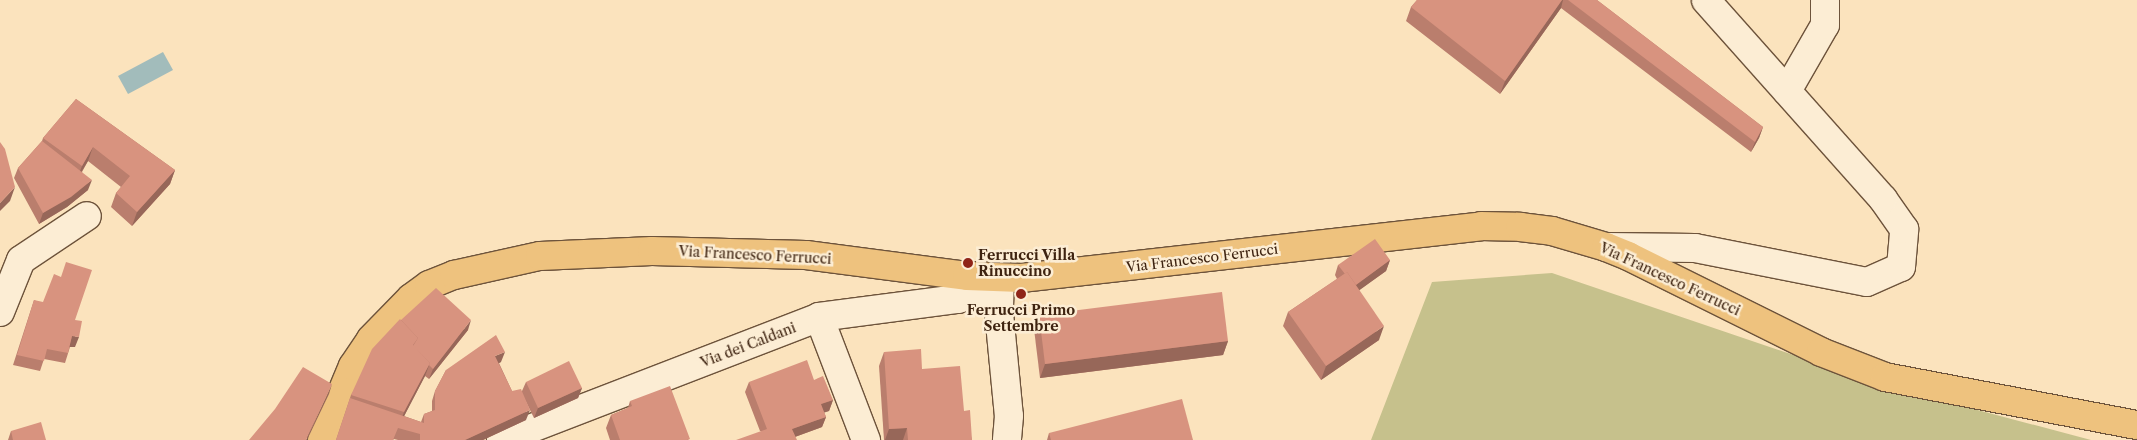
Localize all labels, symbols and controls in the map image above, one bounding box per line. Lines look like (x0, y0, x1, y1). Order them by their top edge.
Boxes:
street label: Via Francesco Ferrucci (1597, 239, 1743, 319)
street label: Via Francesco Ferrucci (1125, 240, 1279, 276)
street label: Via Francesco Ferrucci (678, 243, 832, 267)
place label: Ferrucci Villa Rinuccino (978, 247, 1076, 280)
marker: Ferrucci Villa Rinuccino (962, 257, 974, 269)
marker: Ferrucci Primo Settembre (1015, 288, 1027, 300)
place label: Ferrucci Primo Settembre (967, 302, 1075, 334)
street label: Via dei Caldani (698, 319, 798, 371)

